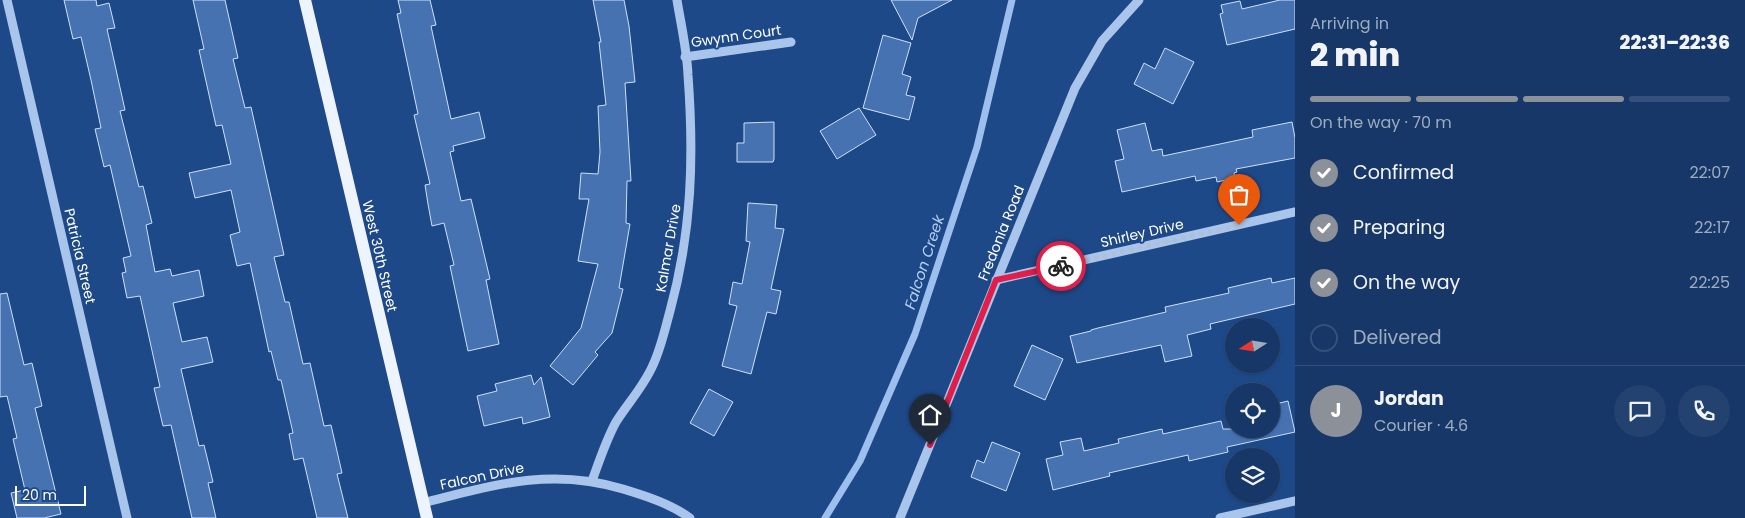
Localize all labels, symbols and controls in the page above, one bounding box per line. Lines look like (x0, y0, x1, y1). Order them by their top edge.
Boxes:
text: Arriving in (1310, 12, 1389, 35)
street label: Gwynn Court (690, 20, 782, 52)
text: 22:31–22:36 (1620, 29, 1730, 56)
text: 2 min (1310, 32, 1400, 77)
text: On the way · 70 m (1310, 111, 1452, 134)
icon: check (1310, 159, 1338, 187)
text: Confirmed (1353, 159, 1454, 186)
text: 22:07 (1689, 161, 1730, 184)
pin (1218, 174, 1260, 225)
icon: bag (1225, 181, 1253, 209)
street label: Fredonia Road (973, 182, 1029, 284)
street label: West 30th Street (357, 198, 403, 314)
street label: Kalmar Drive (650, 202, 686, 294)
street label: Patricia Street (59, 206, 101, 306)
water label: Falcon Creek (899, 211, 949, 312)
street label: Shirley Drive (1098, 214, 1186, 252)
icon: check (1310, 214, 1338, 242)
text: Preparing (1353, 214, 1445, 241)
text: 22:17 (1694, 216, 1730, 239)
courier (1036, 241, 1086, 291)
icon: bike (1047, 252, 1075, 280)
icon: check (1310, 269, 1338, 297)
text: On the way (1353, 269, 1460, 296)
text: 22:25 (1689, 271, 1730, 294)
north arrow (1225, 318, 1280, 372)
map controls (1225, 318, 1280, 503)
text: Delivered (1353, 324, 1442, 351)
button: locate (1225, 383, 1280, 438)
text: Jordan (1374, 385, 1444, 412)
button: chat (1614, 385, 1666, 437)
button: phone (1678, 385, 1730, 437)
pin (909, 394, 951, 445)
text: J (1331, 397, 1341, 424)
icon: home (916, 401, 944, 429)
text: Courier · 4.6 (1374, 414, 1468, 437)
button: layers (1225, 448, 1280, 503)
street label: Falcon Drive (438, 457, 526, 495)
scale bar (15, 483, 86, 506)
text: 20 m (22, 485, 57, 505)

